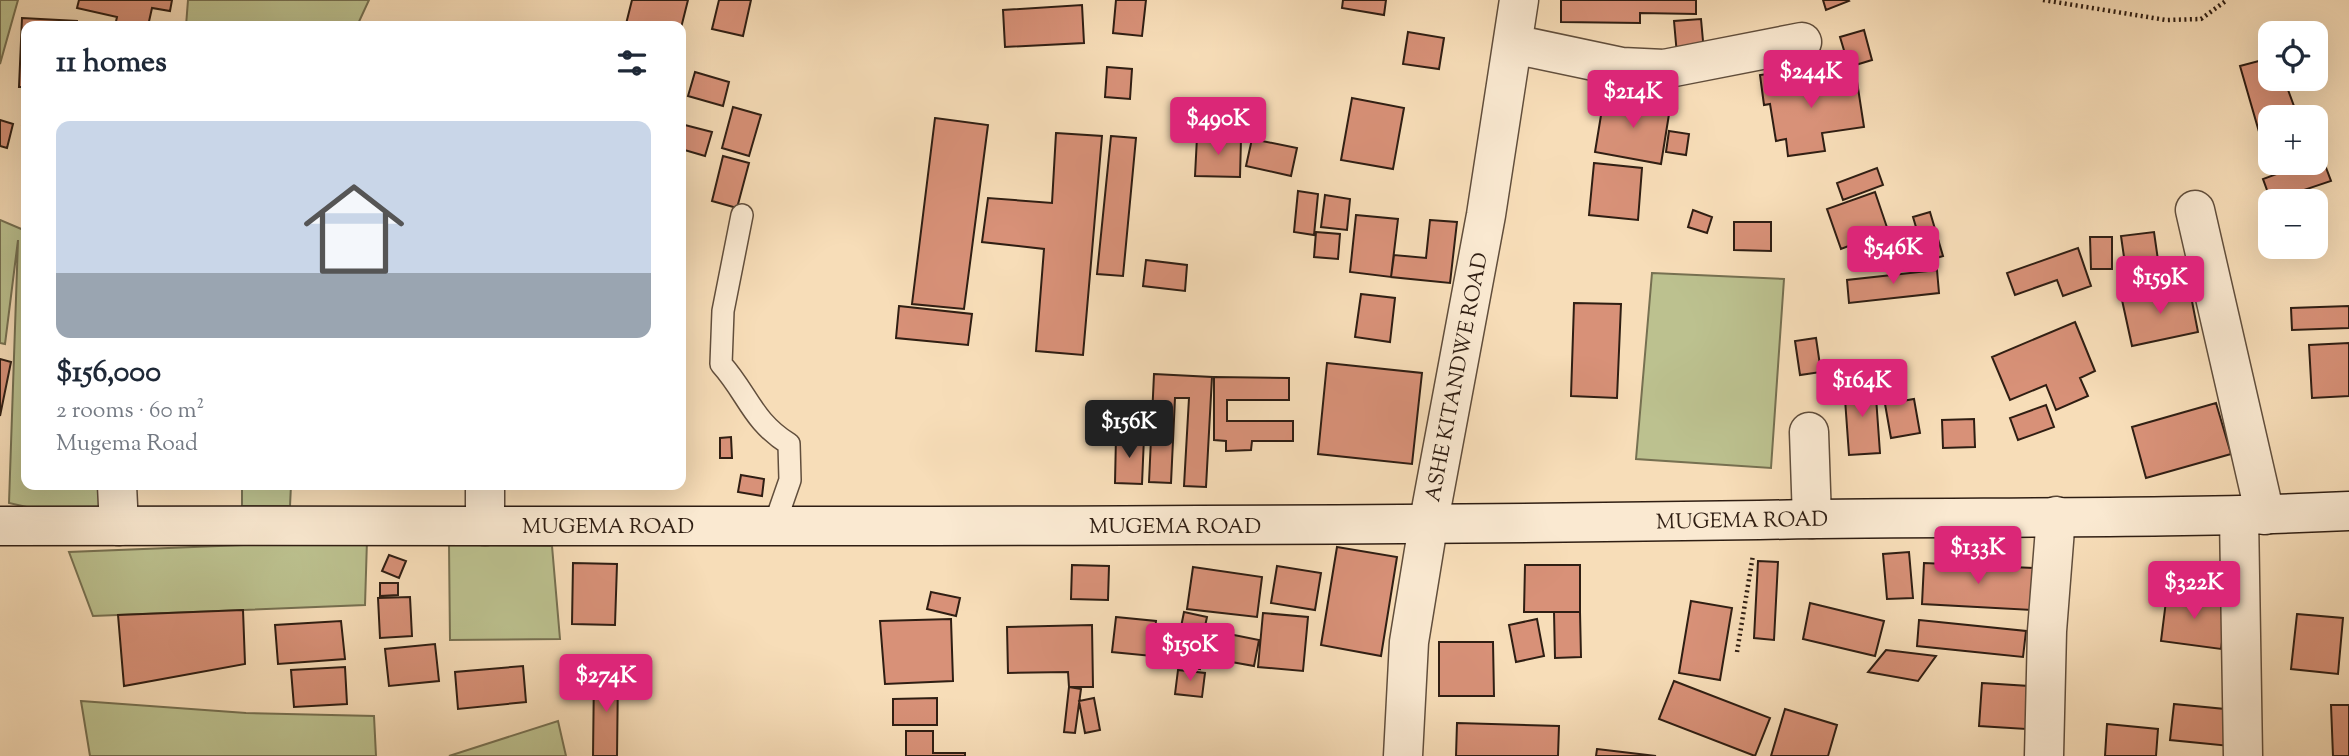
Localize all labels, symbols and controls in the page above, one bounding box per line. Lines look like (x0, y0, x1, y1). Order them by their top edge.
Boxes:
map controls (2258, 21, 2328, 259)
button: locate (2258, 21, 2328, 91)
text: 11 homes (56, 42, 167, 85)
icon: filters (613, 44, 651, 82)
pin: $244K (1762, 50, 1860, 110)
text: $244K (1780, 56, 1842, 89)
pin: $214K (1584, 71, 1682, 130)
text: $214K (1603, 76, 1663, 109)
pin: $490K (1169, 97, 1267, 157)
text: $490K (1186, 103, 1250, 136)
button: + (2258, 105, 2328, 175)
icon: home (291, 166, 417, 292)
button: − (2258, 189, 2328, 259)
pin: $546K (1844, 226, 1942, 286)
text: $546K (1863, 232, 1923, 265)
street label: ASHE KITANDWE ROAD (1419, 250, 1497, 505)
pin: $159K (2111, 256, 2209, 316)
text: $159K (2132, 262, 2188, 295)
text: $156,000 (56, 352, 161, 395)
pin: $164K (1813, 360, 1911, 419)
text: $164K (1832, 365, 1892, 398)
text: 2 rooms · 60 m² (56, 395, 204, 428)
pin: $156K (1080, 400, 1178, 460)
text: $156K (1101, 406, 1157, 439)
text: Mugema Road (56, 428, 198, 461)
street label: MUGEMA ROAD (1656, 505, 1828, 538)
street label: MUGEMA ROAD (522, 513, 694, 543)
street label: MUGEMA ROAD (1089, 513, 1261, 543)
pin: $133K (1929, 526, 2027, 586)
text: $133K (1950, 532, 2006, 565)
pin: $322K (2145, 562, 2243, 621)
text: $322K (2164, 567, 2224, 600)
pin: $150K (1141, 624, 1239, 683)
text: $150K (1162, 629, 1218, 662)
pin: $274K (557, 654, 655, 714)
text: $274K (575, 660, 637, 693)

